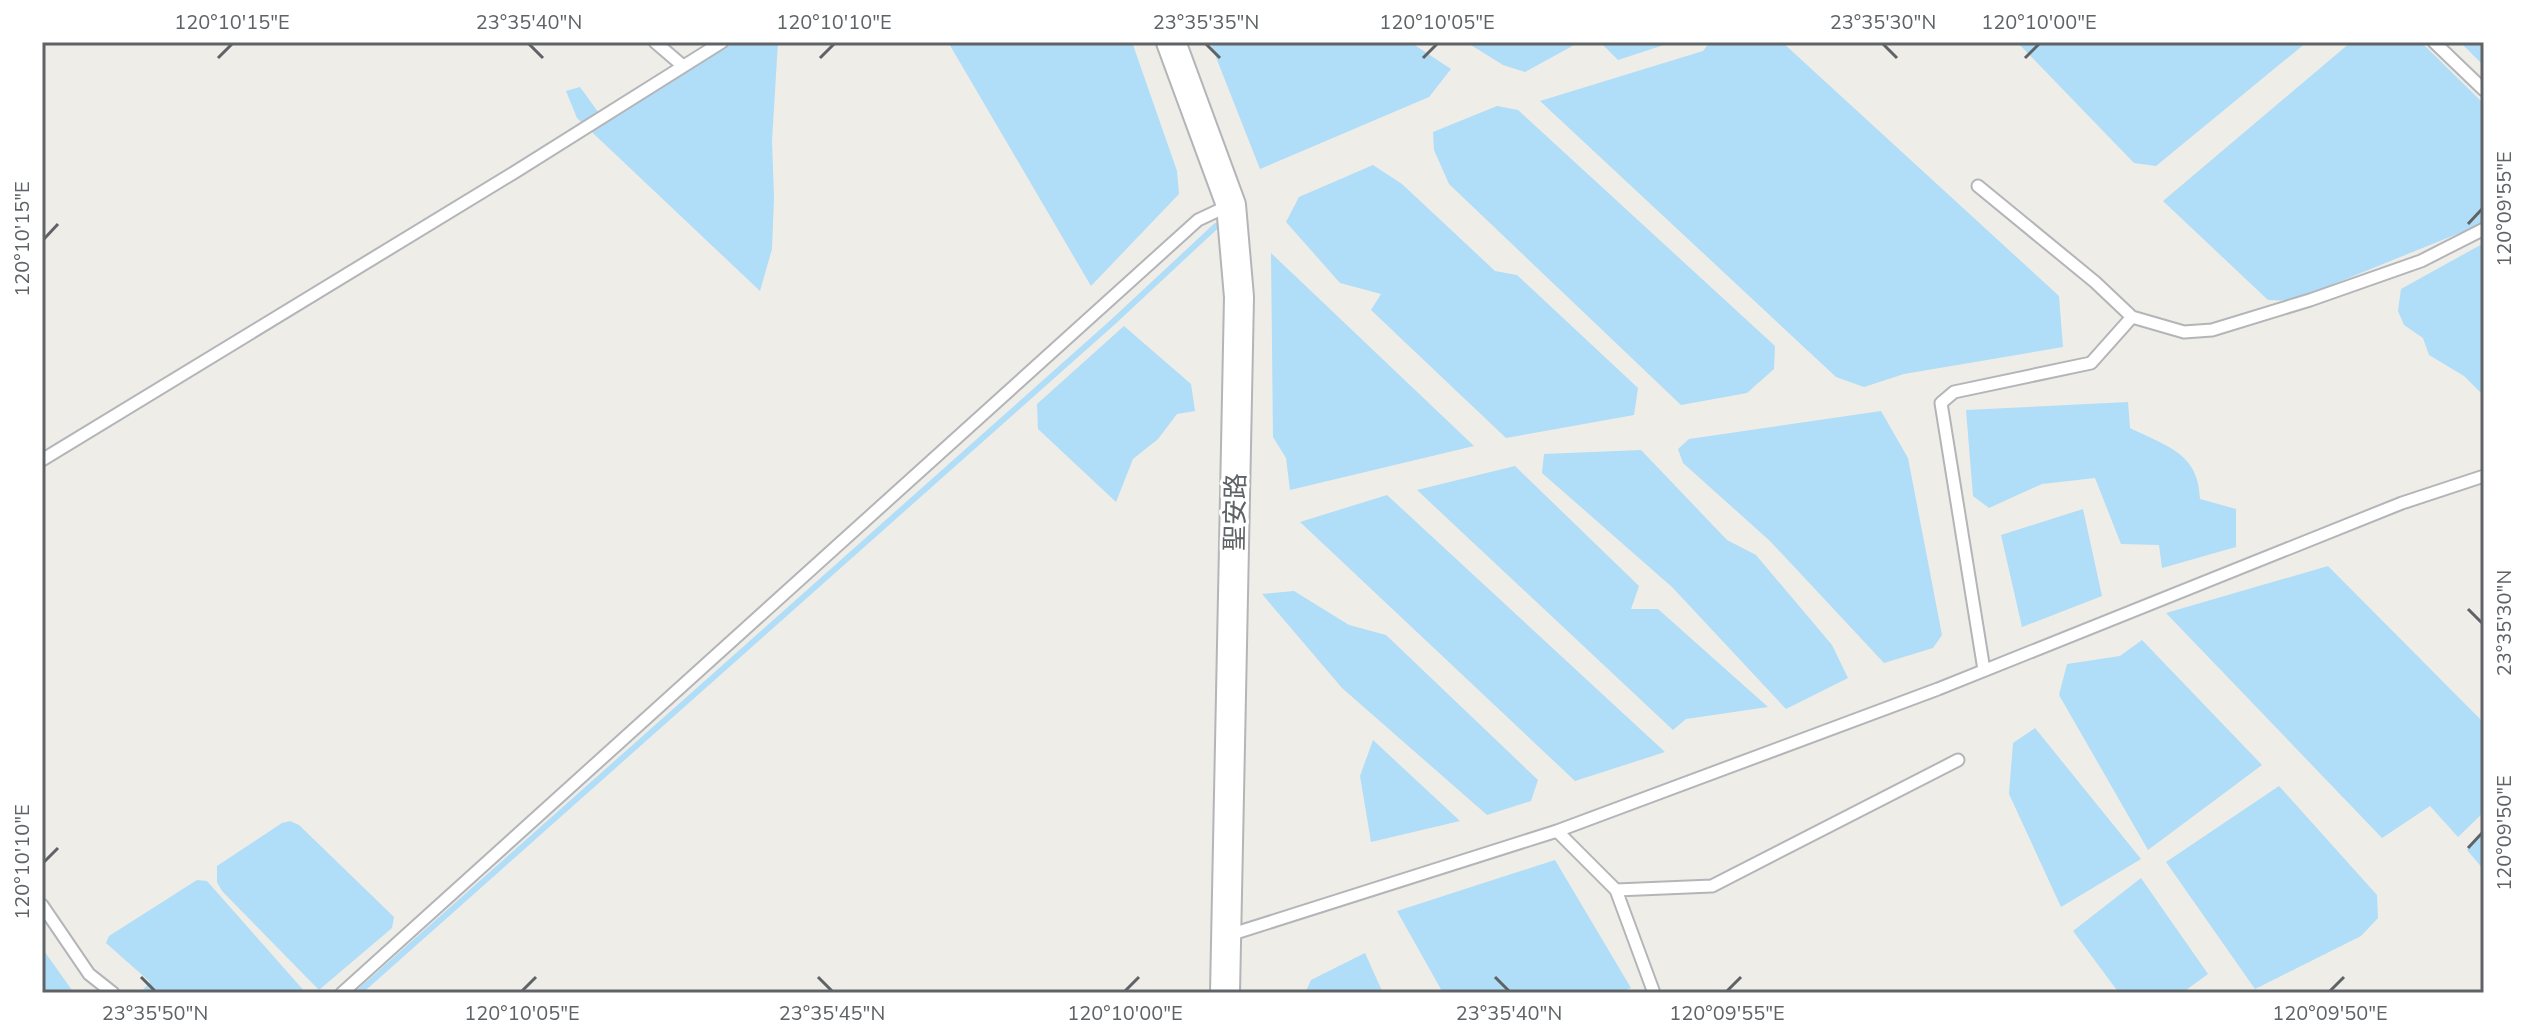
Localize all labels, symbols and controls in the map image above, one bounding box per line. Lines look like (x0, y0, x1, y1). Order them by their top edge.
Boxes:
text: 120°10'15"E (174, 9, 290, 36)
text: 23°35'40"N (476, 9, 582, 36)
text: 120°10'10"E (776, 9, 892, 36)
text: 23°35'35"N (1153, 9, 1259, 36)
text: 120°10'05"E (1379, 9, 1495, 36)
text: 23°35'30"N (1830, 9, 1936, 36)
text: 120°10'00"E (1981, 9, 2097, 36)
text: 120°09'55"E (2491, 151, 2518, 267)
text: 120°10'15"E (9, 181, 36, 297)
street label: 聖安路 (1217, 473, 1254, 551)
text: 23°35'30"N (2491, 570, 2518, 676)
text: 120°09'50"E (2491, 775, 2518, 891)
text: 120°10'10"E (9, 804, 36, 920)
text: 23°35'50"N (102, 1000, 208, 1027)
text: 120°10'05"E (464, 1000, 580, 1027)
text: 23°35'45"N (779, 1000, 885, 1027)
text: 120°10'00"E (1067, 1000, 1183, 1027)
text: 23°35'40"N (1456, 1000, 1562, 1027)
text: 120°09'55"E (1669, 1000, 1785, 1027)
text: 120°09'50"E (2272, 1000, 2388, 1027)

